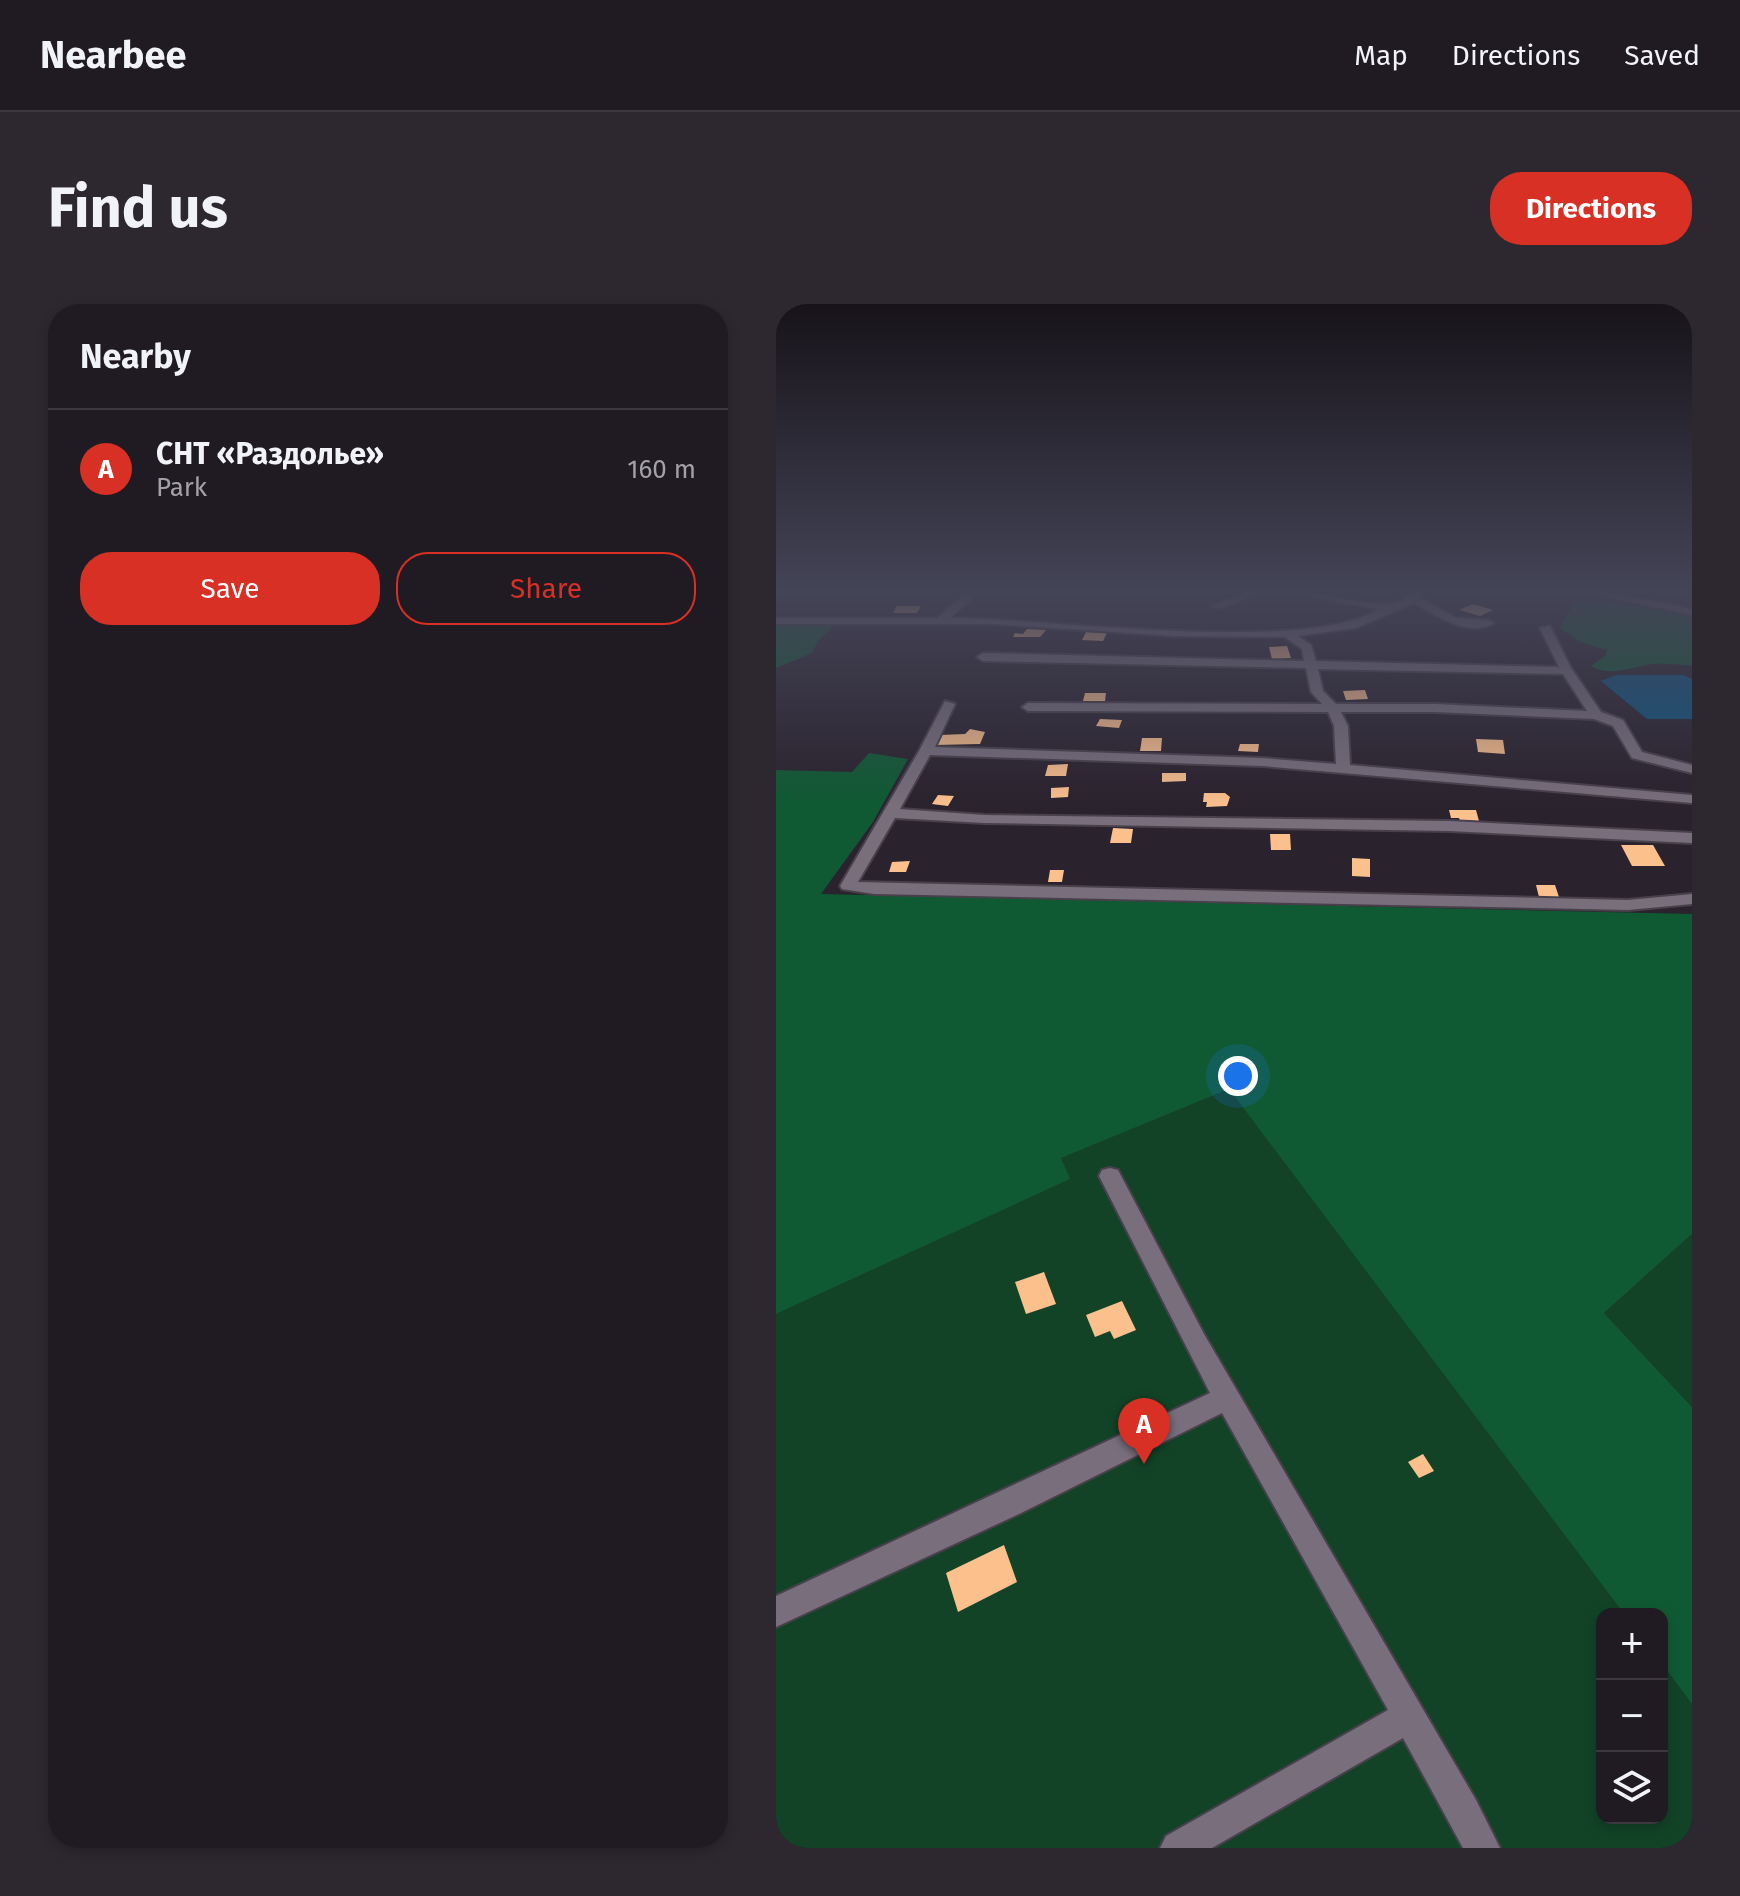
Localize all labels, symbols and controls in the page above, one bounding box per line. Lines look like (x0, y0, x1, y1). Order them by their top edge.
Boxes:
text: Nearbee (40, 32, 187, 78)
text: Map (1354, 39, 1408, 72)
text: Directions (1452, 39, 1580, 72)
text: Saved (1624, 39, 1700, 72)
button: Directions (1490, 172, 1692, 245)
text: Find us (48, 175, 228, 242)
text: Nearby (80, 336, 191, 377)
text: СНТ «Раздолье» (156, 436, 384, 472)
text: A (98, 454, 114, 485)
text: 160 m (627, 454, 696, 485)
text: Park (156, 472, 207, 503)
button: Save (80, 552, 380, 625)
button: Share (396, 552, 696, 625)
your location (1218, 1056, 1258, 1096)
pin: A (1118, 1398, 1170, 1464)
map controls (1596, 1608, 1668, 1824)
button: + (1596, 1608, 1668, 1680)
button: − (1596, 1680, 1668, 1752)
button: layers (1596, 1752, 1668, 1824)

